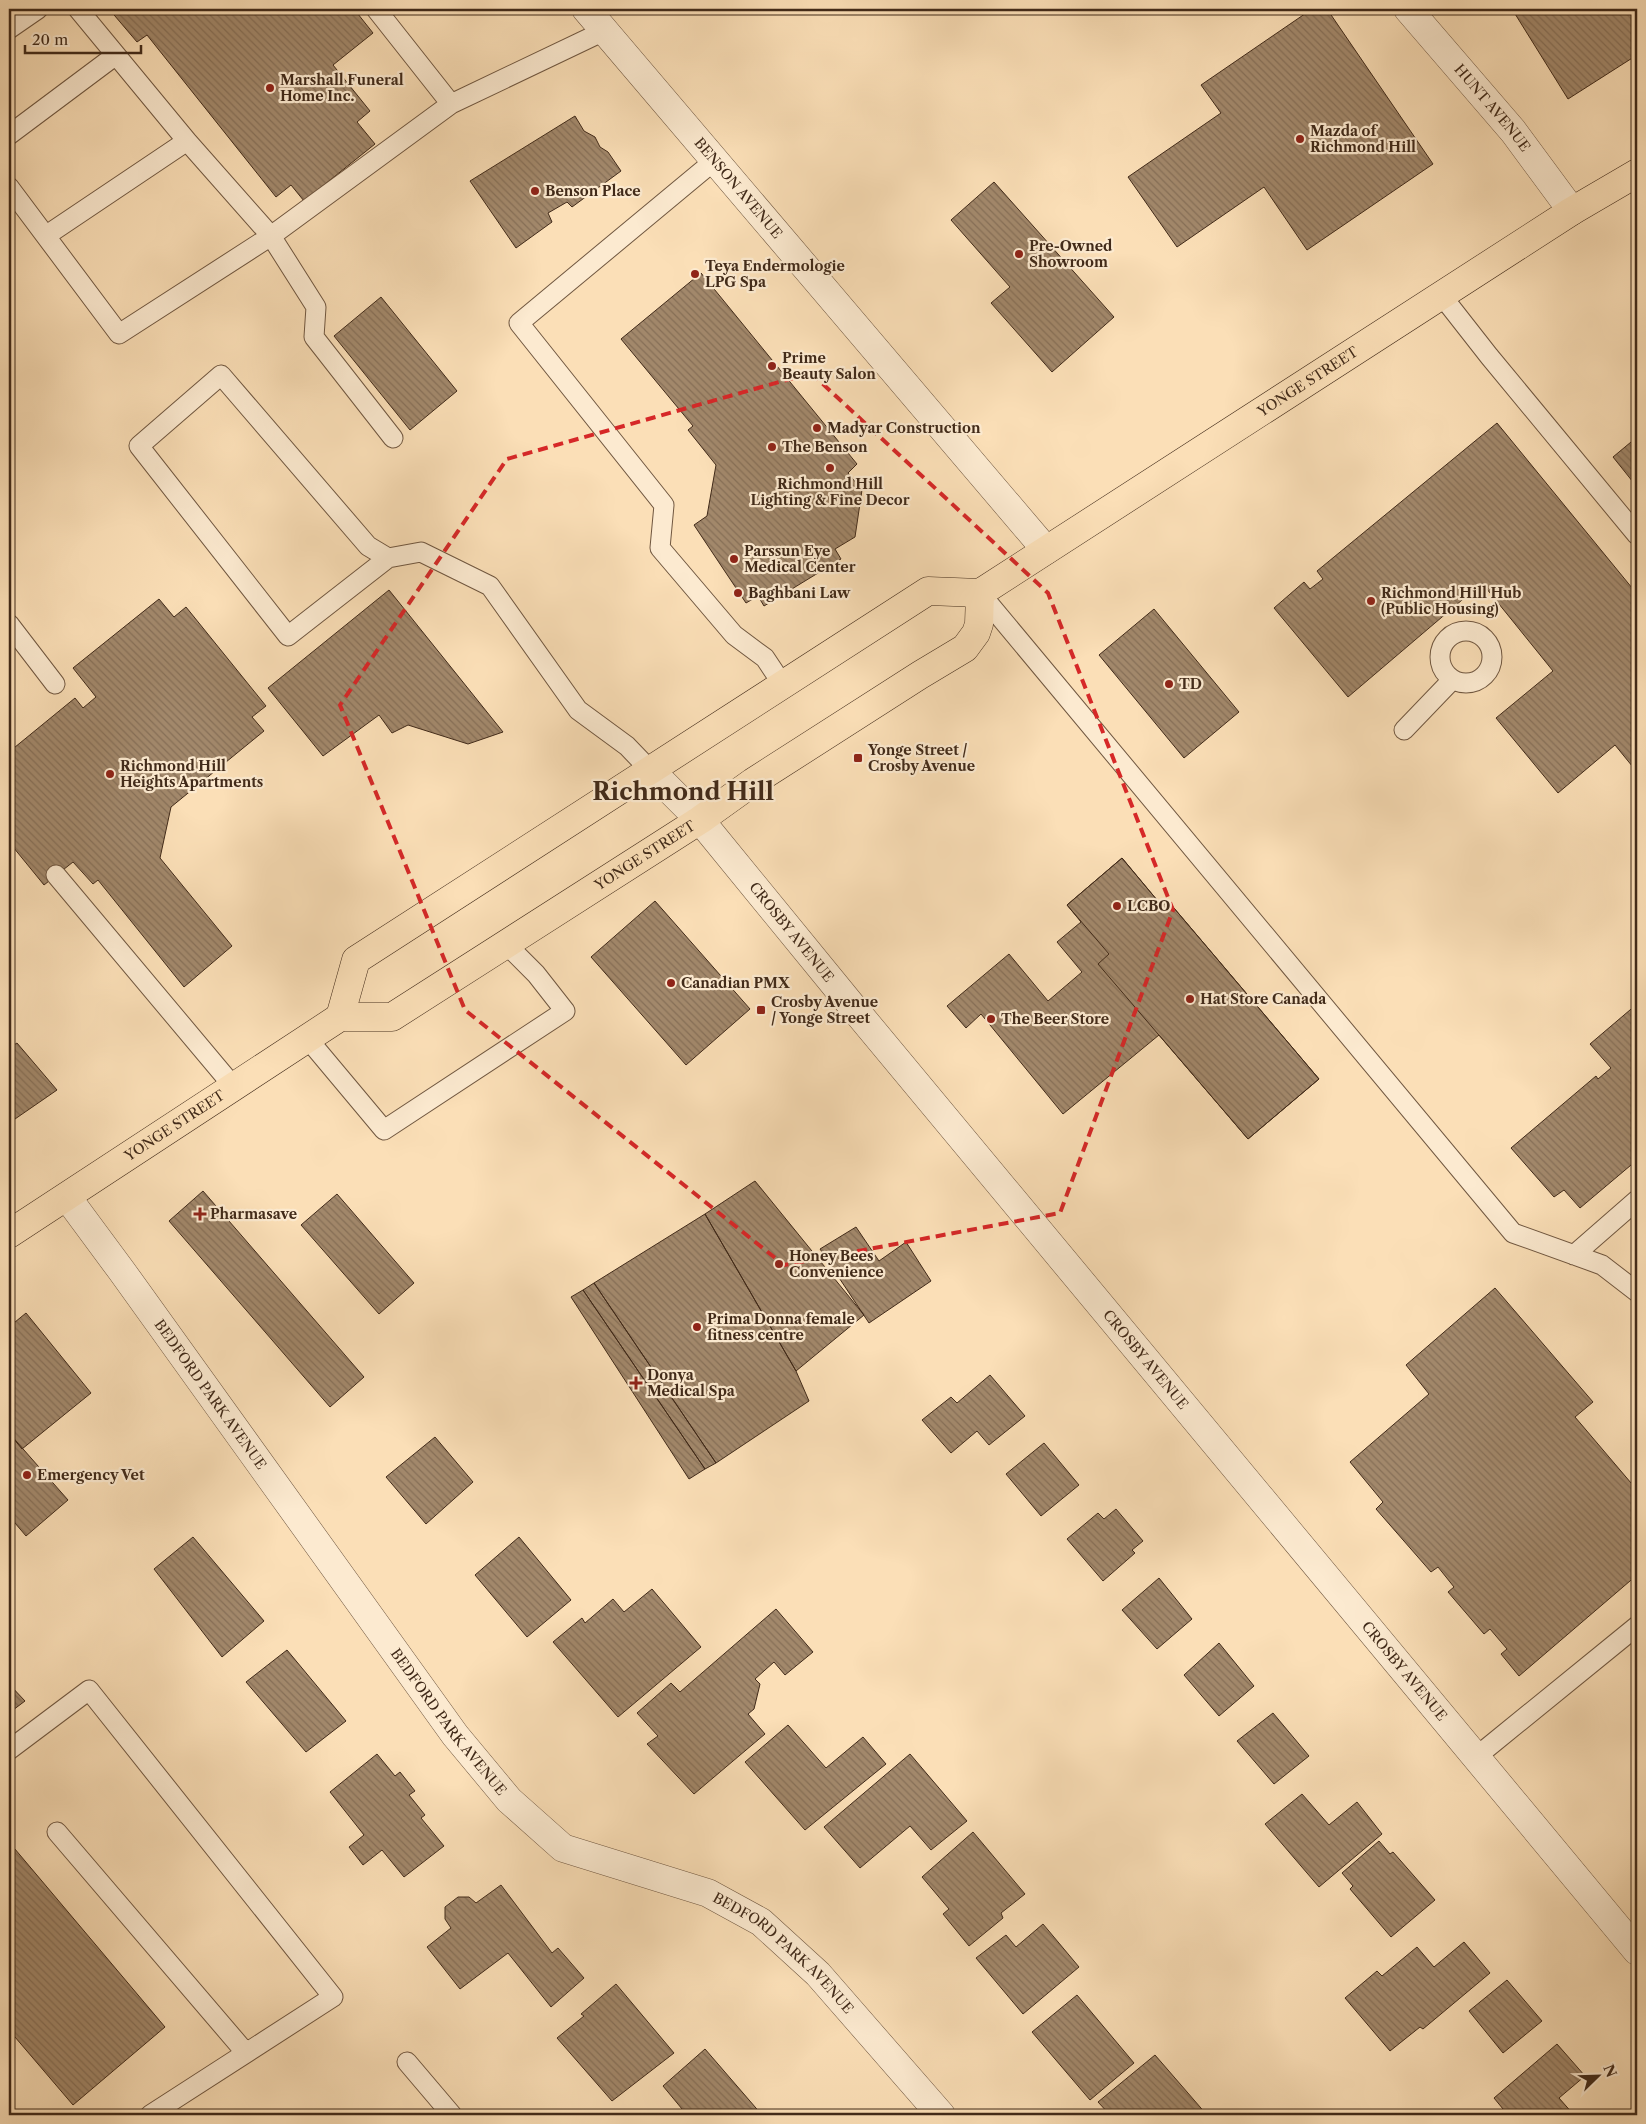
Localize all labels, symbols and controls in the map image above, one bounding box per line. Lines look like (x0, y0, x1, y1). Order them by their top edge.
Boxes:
scale bar (25, 22, 141, 54)
text: 20 m (32, 30, 68, 49)
street label: HUNT AVENUE (1451, 60, 1534, 155)
place label: Marshall Funeral Home Inc. (280, 71, 404, 105)
marker: Marshall Funeral Home Inc. (264, 82, 276, 94)
place label: Mazda of Richmond Hill (1310, 122, 1416, 156)
marker: Mazda of Richmond Hill (1294, 133, 1306, 145)
street label: BENSON AVENUE (690, 134, 786, 242)
place label: Benson Place (545, 182, 641, 200)
marker: Benson Place (529, 185, 541, 197)
place label: Pre-Owned Showroom (1029, 237, 1113, 271)
marker: Pre-Owned Showroom (1013, 248, 1025, 260)
place label: Teya Endermologie LPG Spa (705, 257, 845, 291)
marker: Teya Endermologie LPG Spa (689, 268, 701, 280)
street label: YONGE STREET (1253, 342, 1362, 421)
place label: Prime Beauty Salon (782, 349, 876, 383)
marker: Prime Beauty Salon (766, 360, 778, 372)
place label: Madyar Construction (827, 419, 981, 437)
marker: Madyar Construction (811, 422, 823, 434)
place label: The Benson (782, 438, 868, 456)
marker: The Benson (766, 441, 778, 453)
marker: Richmond Hill Lighting & Fine Decor (824, 462, 836, 474)
place label: Richmond Hill Lighting & Fine Decor (750, 475, 910, 509)
place label: Parssun Eye Medical Center (744, 542, 856, 576)
marker: Parssun Eye Medical Center (728, 553, 740, 565)
place label: Baghbani Law (748, 584, 851, 602)
place label: Richmond Hill Hub (Public Housing) (1381, 584, 1521, 618)
marker: Baghbani Law (732, 587, 744, 599)
marker: Richmond Hill Hub (Public Housing) (1365, 595, 1377, 607)
place label: TD (1179, 675, 1202, 693)
marker: TD (1163, 678, 1175, 690)
place label: Yonge Street / Crosby Avenue (867, 741, 975, 775)
marker: Yonge Street / Crosby Avenue (852, 752, 864, 764)
place label: Richmond Hill Heights Apartments (120, 757, 263, 791)
marker: Richmond Hill Heights Apartments (104, 768, 116, 780)
district label: Richmond Hill (592, 777, 774, 806)
street label: YONGE STREET (590, 816, 699, 895)
street label: CROSBY AVENUE (745, 878, 838, 986)
place label: LCBO (1127, 897, 1170, 915)
marker: LCBO (1111, 900, 1123, 912)
place label: Canadian PMX (681, 974, 790, 992)
marker: Canadian PMX (665, 977, 677, 989)
place label: Hat Store Canada (1200, 990, 1327, 1008)
place label: Crosby Avenue / Yonge Street (771, 993, 878, 1027)
marker: Hat Store Canada (1184, 993, 1196, 1005)
marker: Crosby Avenue / Yonge Street (755, 1004, 767, 1016)
place label: The Beer Store (1001, 1010, 1109, 1028)
marker: The Beer Store (985, 1013, 997, 1025)
street label: YONGE STREET (120, 1086, 228, 1165)
place label: Pharmasave (210, 1205, 297, 1223)
marker: Pharmasave (194, 1208, 206, 1220)
place label: Honey Bees Convenience (789, 1247, 884, 1281)
marker: Honey Bees Convenience (773, 1258, 785, 1270)
street label: CROSBY AVENUE (1099, 1306, 1192, 1413)
place label: Prima Donna female fitness centre (707, 1310, 855, 1344)
street label: BEDFORD PARK AVENUE (150, 1316, 270, 1473)
marker: Prima Donna female fitness centre (691, 1321, 703, 1333)
place label: Donya Medical Spa (647, 1366, 736, 1400)
marker: Donya Medical Spa (629, 1376, 643, 1390)
place label: Emergency Vet (37, 1466, 145, 1484)
marker: Emergency Vet (21, 1469, 33, 1481)
street label: CROSBY AVENUE (1358, 1618, 1451, 1724)
street label: BEDFORD PARK AVENUE (387, 1645, 510, 1799)
street label: BEDFORD PARK AVENUE (710, 1888, 857, 2017)
north arrow (1574, 2052, 1624, 2102)
text: N (1599, 2062, 1621, 2080)

